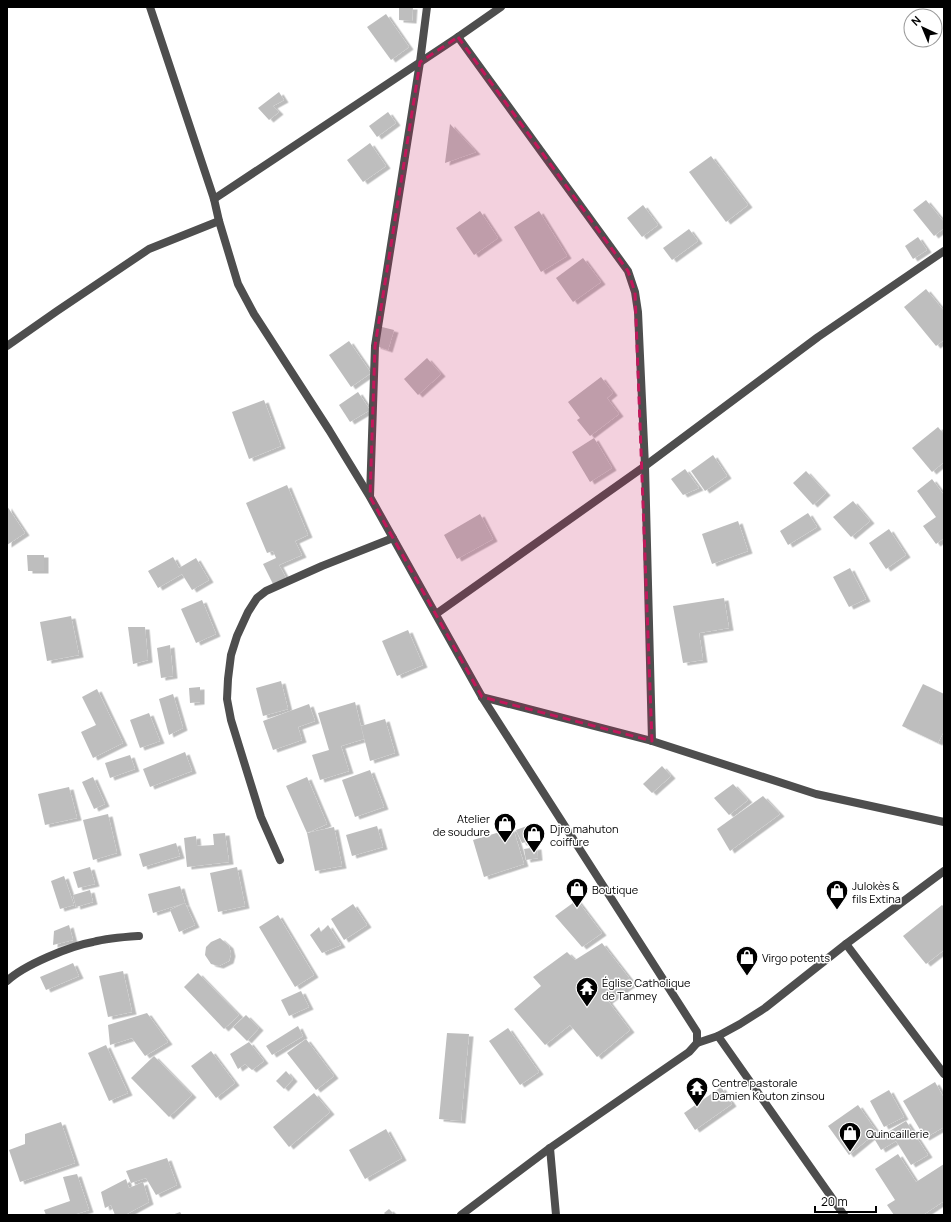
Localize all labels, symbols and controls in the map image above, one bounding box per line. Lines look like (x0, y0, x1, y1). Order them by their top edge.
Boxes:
north arrow (903, 8, 943, 48)
text: N (908, 12, 924, 29)
place label: Atelier de soudure (433, 811, 491, 839)
shop icon: Atelier de soudure (492, 811, 518, 844)
shop icon: Djro mahuton coiffure (521, 821, 547, 854)
place label: Djro mahuton coiffure (550, 821, 618, 849)
shop icon: Boutique (564, 876, 590, 909)
shop icon: Julokès & fils Extina (824, 878, 850, 911)
place label: Julokès & fils Extina (852, 878, 901, 906)
place label: Boutique (592, 882, 639, 897)
shop icon: Virgo potents (734, 944, 760, 977)
place label: Virgo potents (762, 950, 830, 965)
temple icon: Église Catholique de Tanmey (574, 975, 600, 1008)
place label: Église Catholique de Tanmey (602, 975, 691, 1003)
temple icon: Centre pastorale Damien Kouton zinsou (684, 1075, 710, 1108)
place label: Centre pastorale Damien Kouton zinsou (712, 1075, 825, 1103)
shop icon: Quincaillerie (837, 1120, 863, 1153)
place label: Quincaillerie (866, 1126, 929, 1141)
scale bar (815, 1188, 876, 1214)
text: 20 m (821, 1193, 848, 1210)

